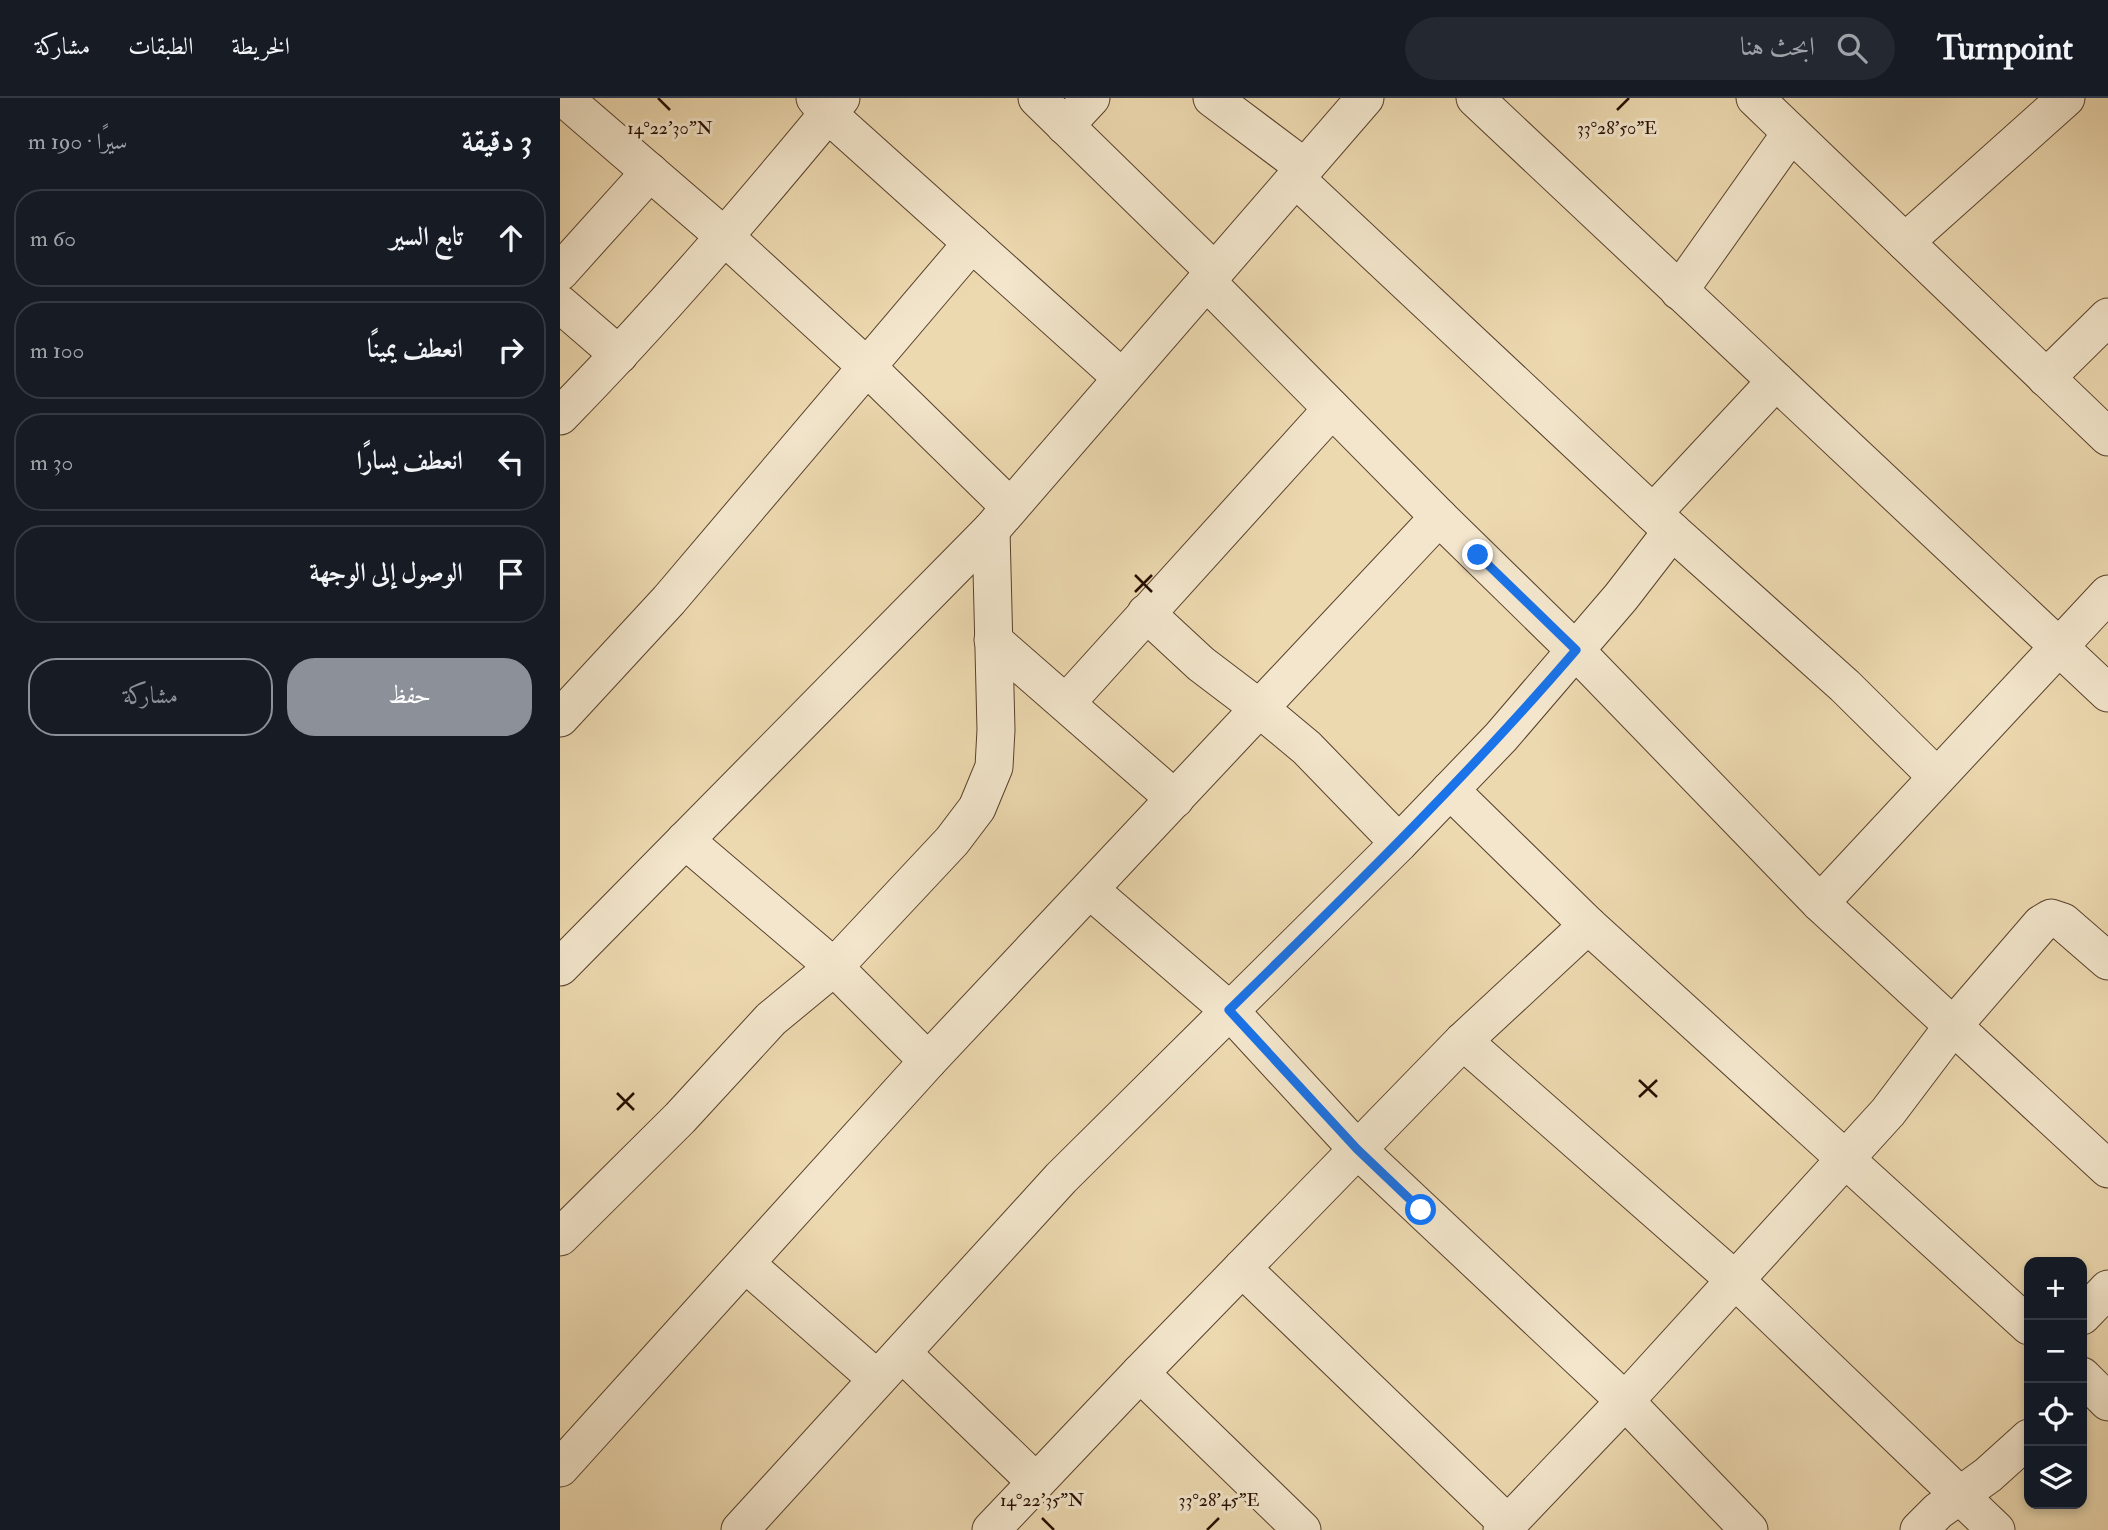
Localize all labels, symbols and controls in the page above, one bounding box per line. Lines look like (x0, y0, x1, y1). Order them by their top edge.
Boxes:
search box (1405, 17, 1895, 80)
text: Turnpoint (1937, 28, 2073, 69)
icon: search (1833, 29, 1871, 67)
text: مشاركة (35, 31, 90, 62)
text: الطبقات (128, 31, 194, 62)
text: الخريطة (232, 31, 290, 62)
text: ابحث هنا (1740, 31, 1815, 63)
text: 14°22'30"N (627, 117, 713, 140)
text: 33°28'50"E (1577, 117, 1657, 140)
text: 3 دقيقة (462, 123, 532, 160)
text: سيرًا · 190 m (28, 127, 127, 156)
icon: ahead (492, 219, 530, 257)
text: تابع السير (390, 221, 463, 253)
text: 60 m (30, 224, 76, 253)
icon: right (492, 331, 530, 369)
text: انعطف يمينًا (367, 333, 463, 365)
text: 100 m (30, 336, 84, 365)
icon: left (492, 443, 530, 481)
text: انعطف يسارًا (357, 445, 463, 477)
text: 30 m (30, 448, 73, 477)
route end (1462, 539, 1493, 570)
icon: arrive (492, 555, 530, 593)
text: الوصول إلى الوجهة (310, 557, 463, 589)
button: مشاركة (28, 658, 273, 736)
button: حفظ (287, 658, 532, 736)
route start (1405, 1194, 1436, 1225)
map controls (2024, 1257, 2087, 1509)
button: + (2024, 1257, 2087, 1320)
button: − (2024, 1320, 2087, 1383)
button: locate (2024, 1383, 2087, 1446)
button: layers (2024, 1446, 2087, 1509)
text: 14°22'35"N (1000, 1489, 1084, 1512)
text: 33°28'45"E (1179, 1489, 1259, 1512)

